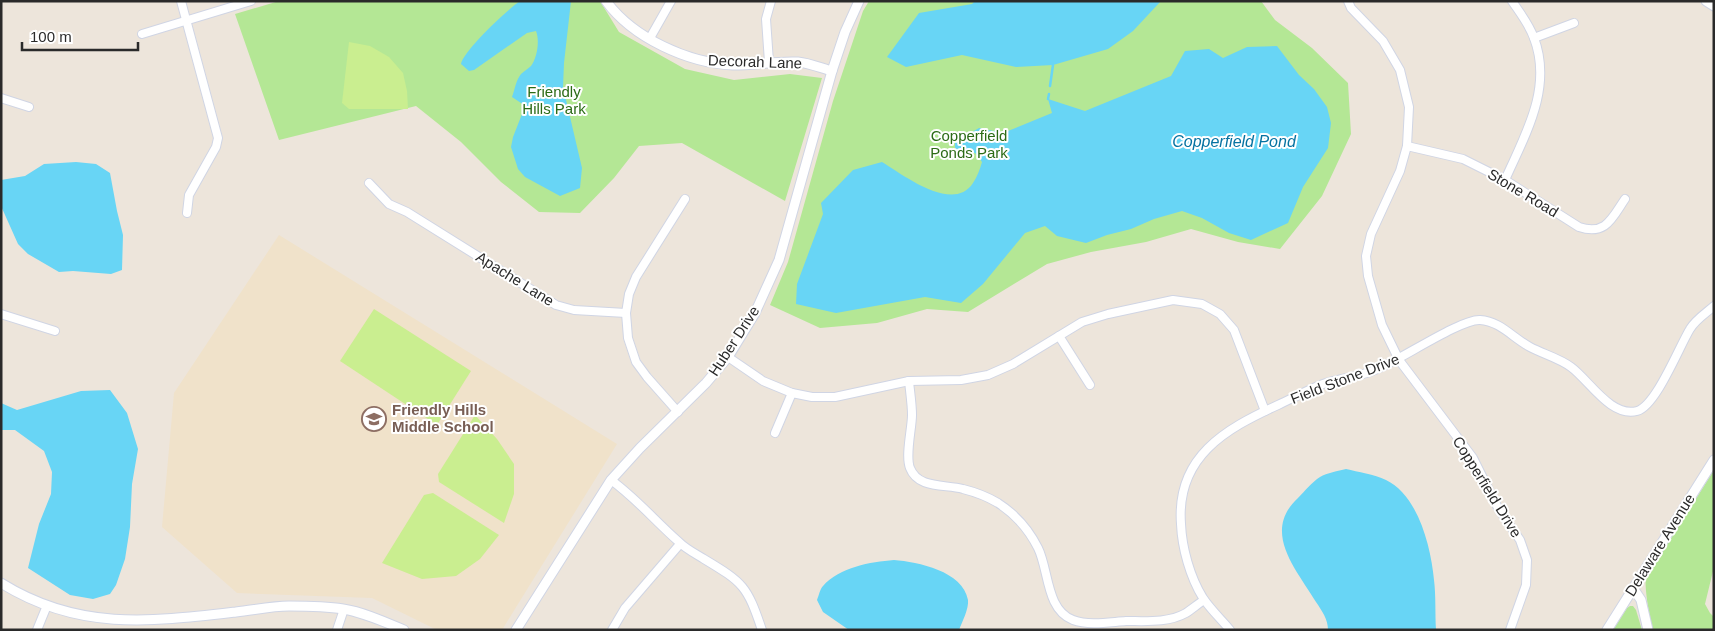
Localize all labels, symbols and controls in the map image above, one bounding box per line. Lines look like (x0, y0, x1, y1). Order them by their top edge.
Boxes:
scale bar (22, 20, 139, 52)
text: 100 m (30, 28, 72, 45)
street label: Decorah Lane (708, 51, 802, 72)
park label: Friendly Hills Park (522, 83, 586, 117)
park label: Copperfield Ponds Park (930, 127, 1008, 161)
water label: Copperfield Pond (1172, 133, 1297, 150)
street label: Stone Road (1485, 165, 1562, 220)
street label: Apache Lane (473, 248, 557, 309)
street label: Huber Drive (705, 303, 763, 379)
street label: Field Stone Drive (1288, 350, 1402, 407)
place label: Friendly Hills Middle School (392, 401, 494, 435)
school or university icon: Friendly Hills Middle School (361, 406, 387, 432)
street label: Copperfield Drive (1450, 433, 1525, 540)
street label: Delaware Avenue (1621, 490, 1698, 599)

